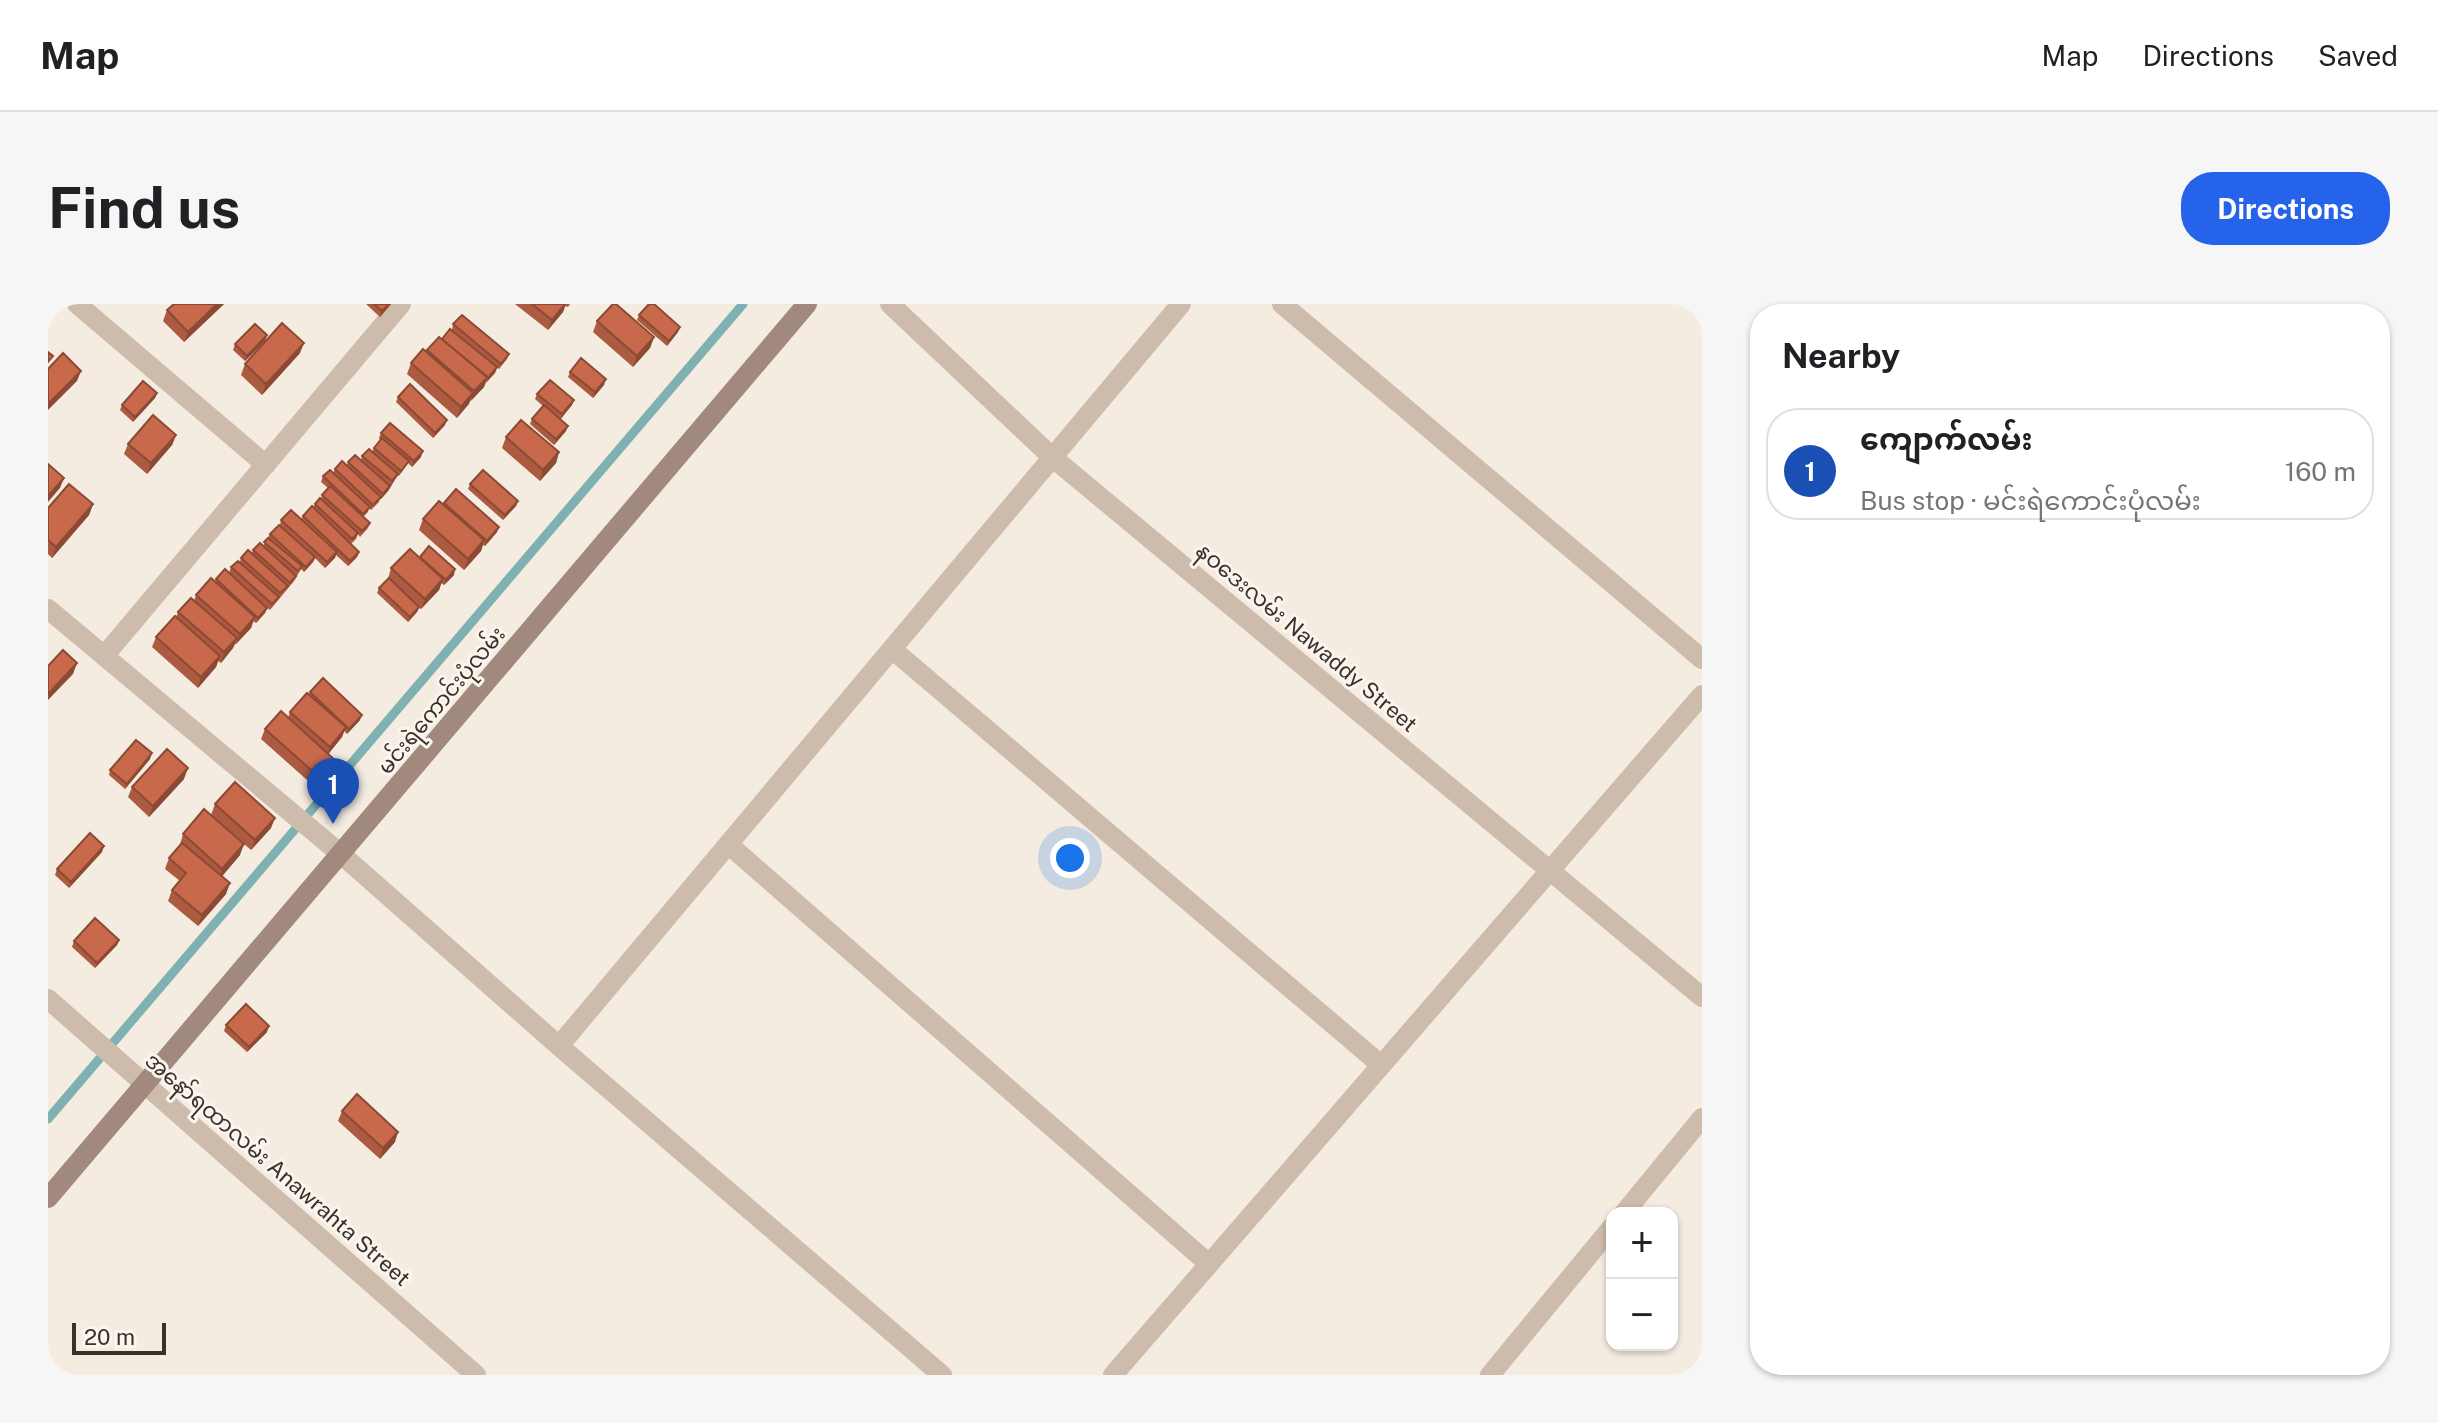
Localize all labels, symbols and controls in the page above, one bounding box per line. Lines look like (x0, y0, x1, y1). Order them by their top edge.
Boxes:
text: Map (40, 33, 119, 78)
text: Map (2042, 39, 2098, 72)
text: Directions (2142, 39, 2274, 72)
text: Saved (2318, 39, 2398, 72)
button: Directions (2181, 172, 2390, 245)
text: Find us (48, 175, 240, 241)
text: Nearby (1782, 336, 1900, 376)
text: ကျောက်လမ်း (1860, 421, 2033, 457)
text: 1 (1804, 456, 1816, 487)
text: 160 m (2285, 456, 2356, 487)
text: Bus stop · မင်းရဲကောင်းပုံလမ်း (1860, 485, 2201, 516)
street label: နဝဒေးလမ်း Nawaddy Street (1188, 535, 1424, 741)
street label: မင်းရဲကောင်းပုံလမ်း (370, 620, 514, 782)
pin: 1 (307, 758, 359, 824)
your location (1050, 838, 1090, 878)
street label: အနော်ရထာလမ်း Anawrahta Street (137, 1045, 417, 1295)
map controls (1606, 1207, 1678, 1351)
button: + (1606, 1207, 1678, 1279)
button: − (1606, 1279, 1678, 1351)
scale bar (72, 1319, 166, 1355)
text: 20 m (84, 1324, 135, 1350)

